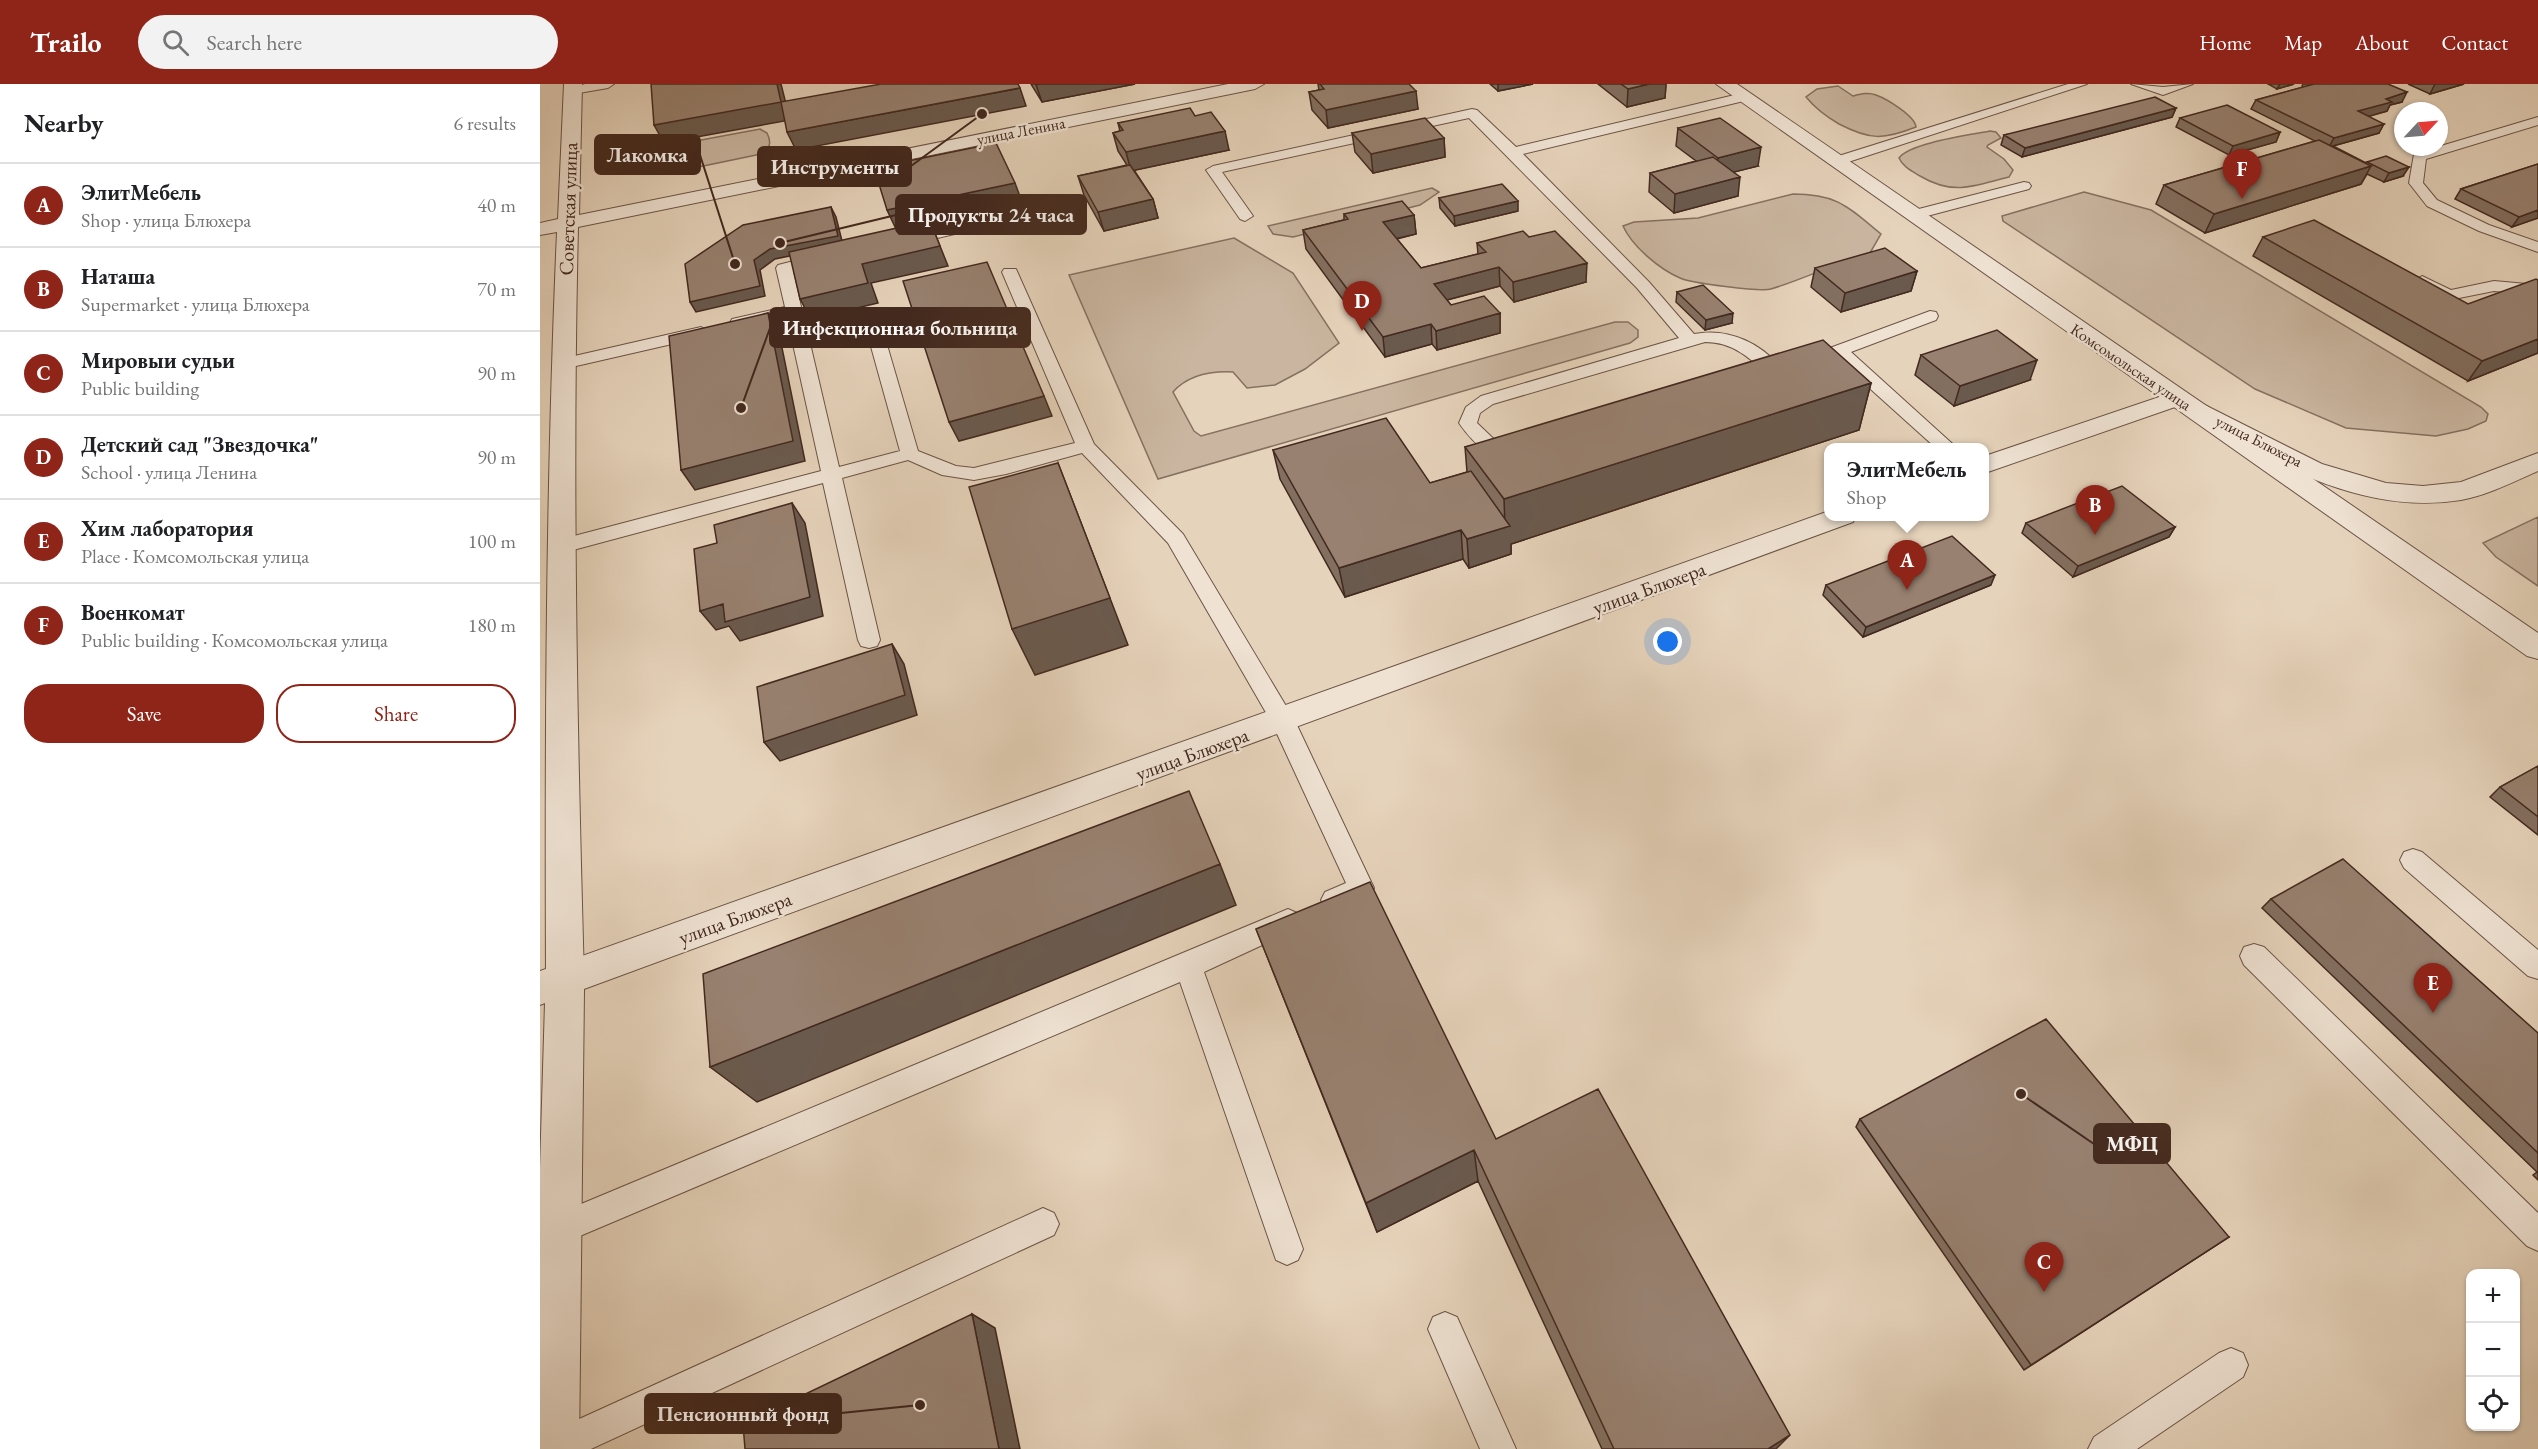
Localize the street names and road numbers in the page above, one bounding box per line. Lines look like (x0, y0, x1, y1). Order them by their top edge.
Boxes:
street label: улица Ленина (975, 112, 1068, 150)
street label: Советская улица (553, 142, 583, 276)
street label: Комсомольская улица (2066, 319, 2196, 416)
street label: улица Блюхера (2212, 410, 2307, 472)
street label: улица Блюхера (1589, 556, 1709, 620)
street label: улица Блюхера (1132, 722, 1252, 786)
street label: улица Блюхера (675, 886, 795, 950)

